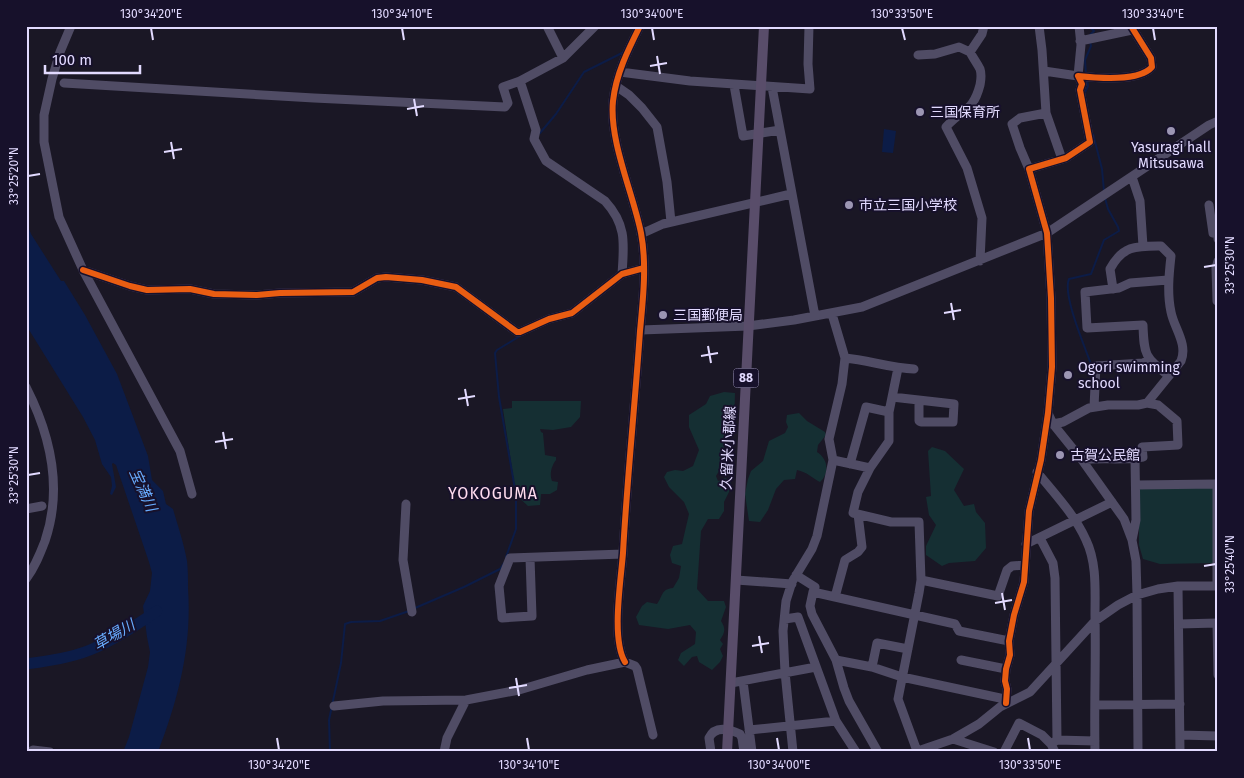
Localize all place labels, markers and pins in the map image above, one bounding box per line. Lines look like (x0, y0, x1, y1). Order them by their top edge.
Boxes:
place label: 三国保育所 (930, 104, 1000, 121)
marker: 三国保育所 (914, 106, 926, 118)
marker: Yasuragi hall Mitsusawa (1165, 125, 1177, 137)
place label: Yasuragi hall Mitsusawa (1131, 139, 1211, 172)
place label: 市立三国小学校 (859, 197, 957, 214)
marker: 市立三国小学校 (843, 199, 855, 211)
place label: 三国郵便局 (673, 307, 743, 324)
marker: 三国郵便局 (657, 309, 669, 321)
place label: Ogori swimming school (1078, 359, 1181, 392)
marker: Ogori swimming school (1062, 369, 1074, 381)
place label: 古賀公民館 (1070, 447, 1140, 464)
marker: 古賀公民館 (1054, 449, 1066, 461)

